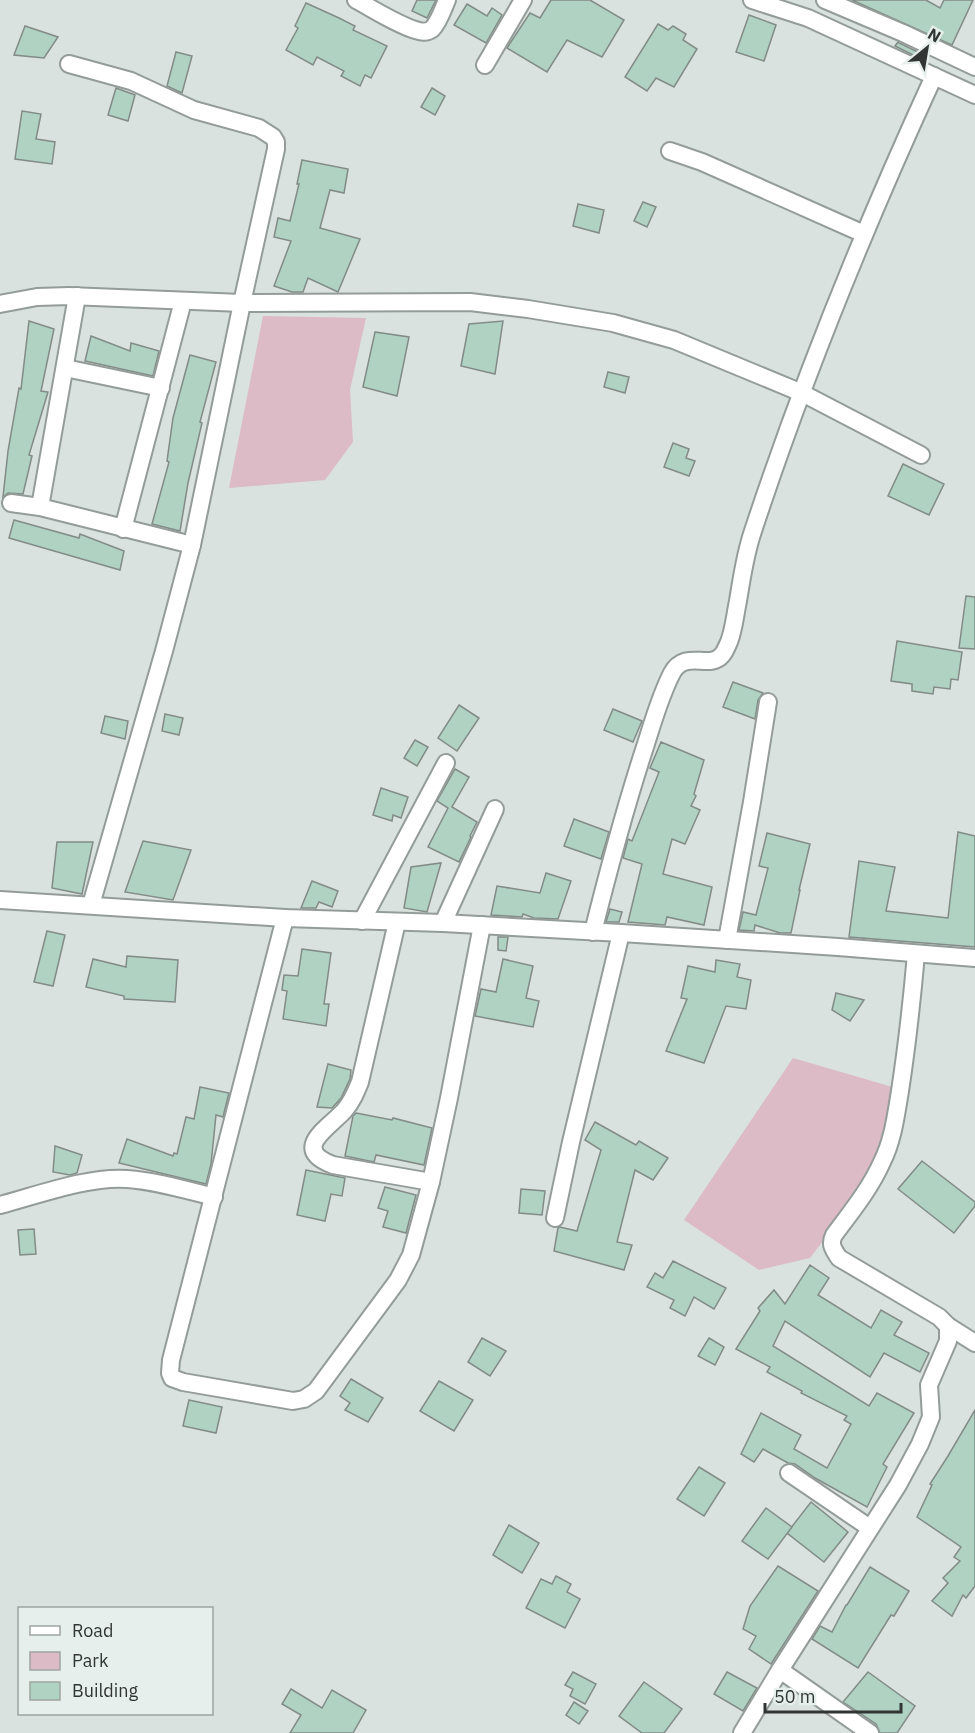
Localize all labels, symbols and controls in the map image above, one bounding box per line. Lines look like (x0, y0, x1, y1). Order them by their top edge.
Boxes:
north arrow (897, 18, 957, 78)
text: N (924, 23, 945, 47)
legend (18, 1607, 213, 1715)
text: Road (72, 1619, 113, 1642)
text: Park (72, 1649, 109, 1672)
scale bar (765, 1676, 902, 1714)
text: Building (72, 1679, 139, 1702)
text: 50 m (774, 1685, 816, 1708)

